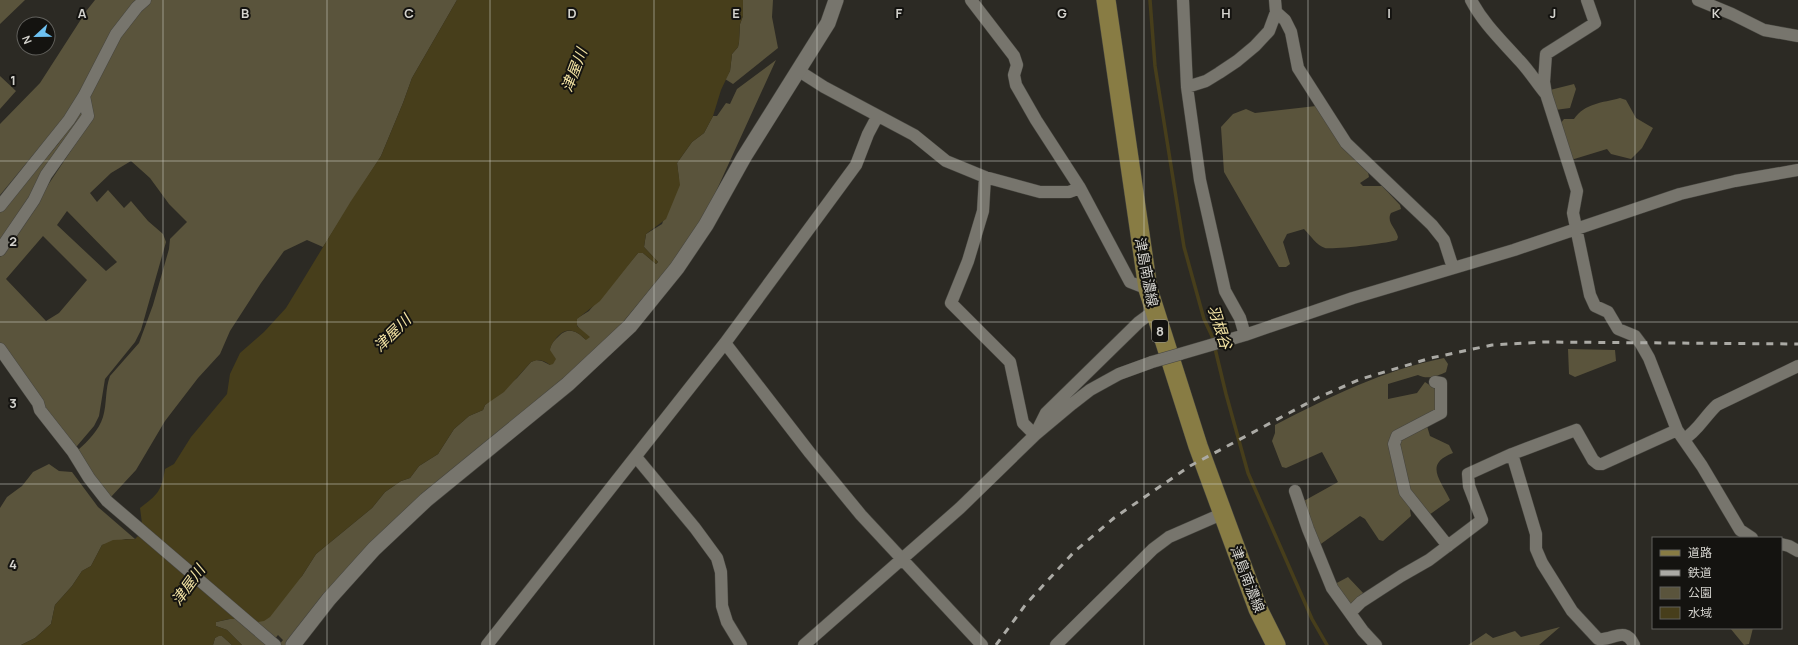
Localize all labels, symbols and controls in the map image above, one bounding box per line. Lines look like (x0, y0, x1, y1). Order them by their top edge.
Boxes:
text: A (78, 4, 87, 22)
text: B (241, 4, 249, 22)
text: C (404, 4, 414, 22)
text: D (567, 4, 577, 22)
text: E (732, 4, 740, 22)
text: F (896, 4, 903, 22)
text: G (1057, 4, 1067, 22)
text: H (1221, 4, 1231, 22)
text: I (1387, 4, 1391, 22)
text: J (1550, 4, 1556, 22)
text: K (1712, 4, 1721, 22)
north arrow (16, 16, 56, 56)
text: N (18, 33, 35, 46)
water label: 津屋川 (556, 43, 593, 95)
text: 1 (10, 71, 16, 89)
text: 2 (9, 232, 17, 250)
street label: 津島南濃線 (1131, 236, 1163, 308)
water label: 羽根谷 (1203, 302, 1238, 354)
water label: 津屋川 (369, 308, 417, 356)
road number: 8 (1152, 320, 1168, 342)
text: 3 (9, 394, 17, 412)
legend (1652, 537, 1782, 629)
street label: 津島南濃線 (1227, 543, 1269, 615)
text: 道路 (1688, 544, 1712, 561)
text: 4 (9, 555, 17, 573)
water label: 津屋川 (166, 559, 211, 609)
text: 鉄道 (1688, 564, 1712, 581)
text: 公園 (1688, 584, 1712, 601)
text: 水域 (1688, 604, 1712, 621)

